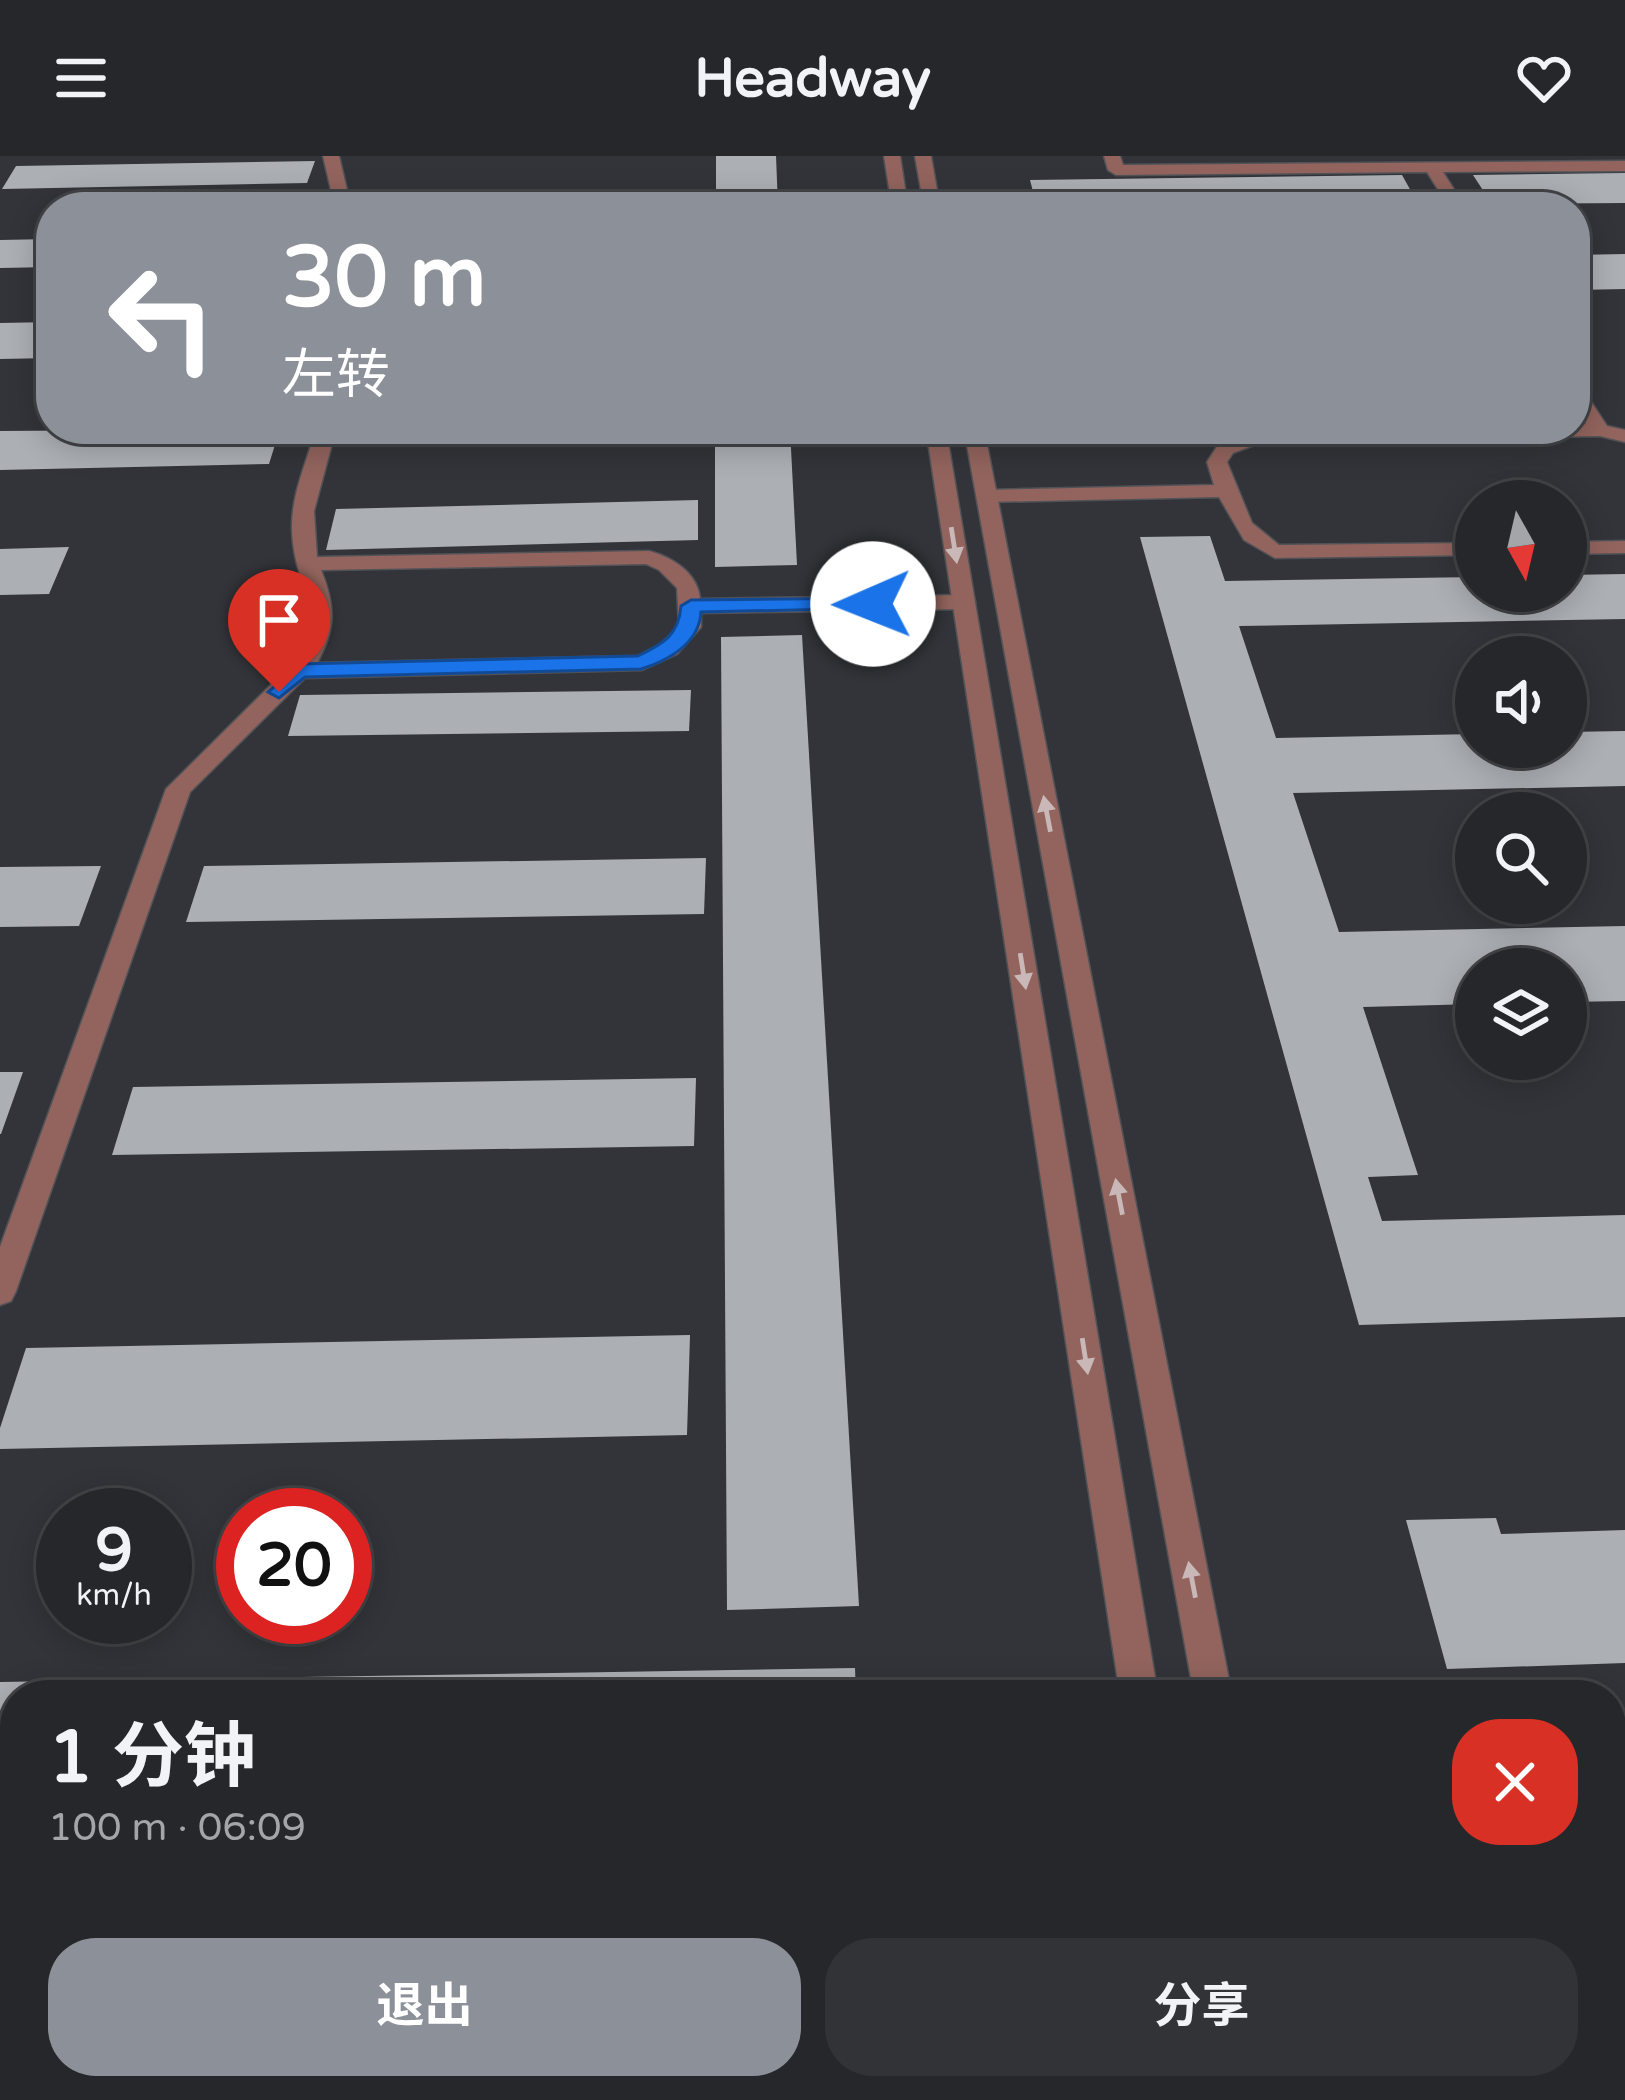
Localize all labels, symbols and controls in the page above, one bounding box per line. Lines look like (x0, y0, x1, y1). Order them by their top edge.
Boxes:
icon: menu (48, 45, 114, 111)
icon: heart (1511, 45, 1577, 111)
text: Headway (694, 46, 931, 111)
text: 30 m (282, 228, 486, 329)
icon: left (84, 240, 240, 396)
text: 左转 (282, 343, 390, 408)
north arrow (1455, 480, 1587, 612)
map controls (1455, 480, 1587, 1080)
one-way arrow (946, 526, 964, 564)
position arrow (810, 541, 936, 667)
pin (228, 569, 330, 692)
icon: arrive (246, 587, 312, 653)
button: sound (1455, 636, 1587, 768)
button: search (1455, 792, 1587, 924)
one-way arrow (1037, 794, 1056, 832)
button: layers (1455, 948, 1587, 1080)
one-way arrow (1014, 953, 1033, 990)
one-way arrow (1109, 1177, 1128, 1215)
one-way arrow (1075, 1338, 1094, 1375)
speed limit sign: 20 (216, 1488, 372, 1644)
text: 9 (95, 1515, 133, 1587)
one-way arrow (1182, 1561, 1201, 1598)
text: km/h (76, 1577, 152, 1614)
text: 1 分钟 (48, 1715, 256, 1802)
button: close (1452, 1719, 1578, 1845)
text: 100 m · 06:09 (48, 1804, 306, 1851)
button: 退出 (48, 1938, 801, 2076)
button: 分享 (825, 1938, 1578, 2076)

